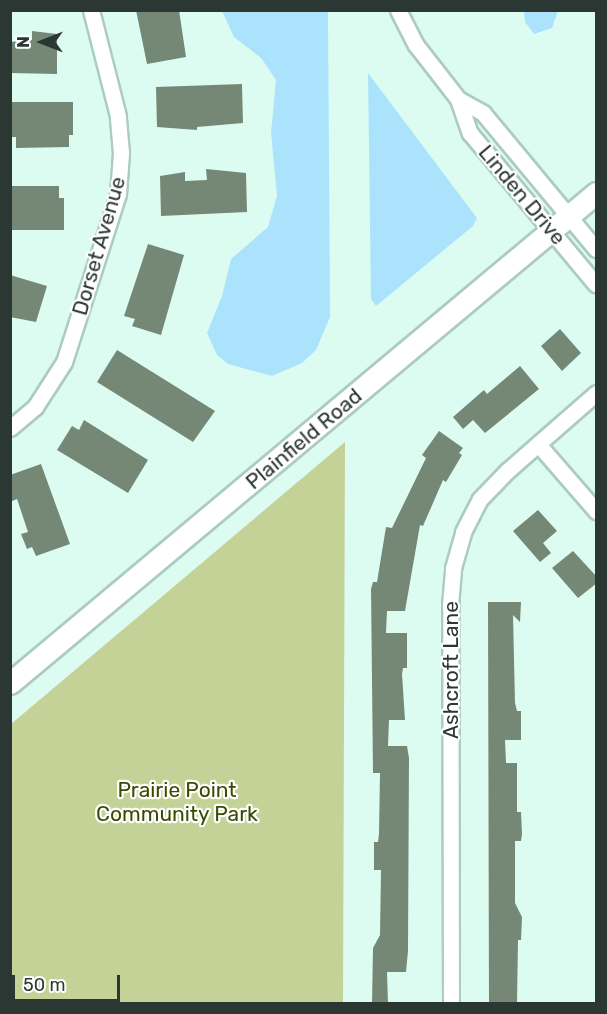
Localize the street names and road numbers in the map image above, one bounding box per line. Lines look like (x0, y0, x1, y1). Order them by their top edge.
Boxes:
street label: Linden Drive (473, 140, 571, 250)
street label: Dorset Avenue (67, 173, 131, 319)
street label: Plainfield Road (241, 383, 367, 495)
street label: Ashcroft Lane (438, 601, 464, 739)

